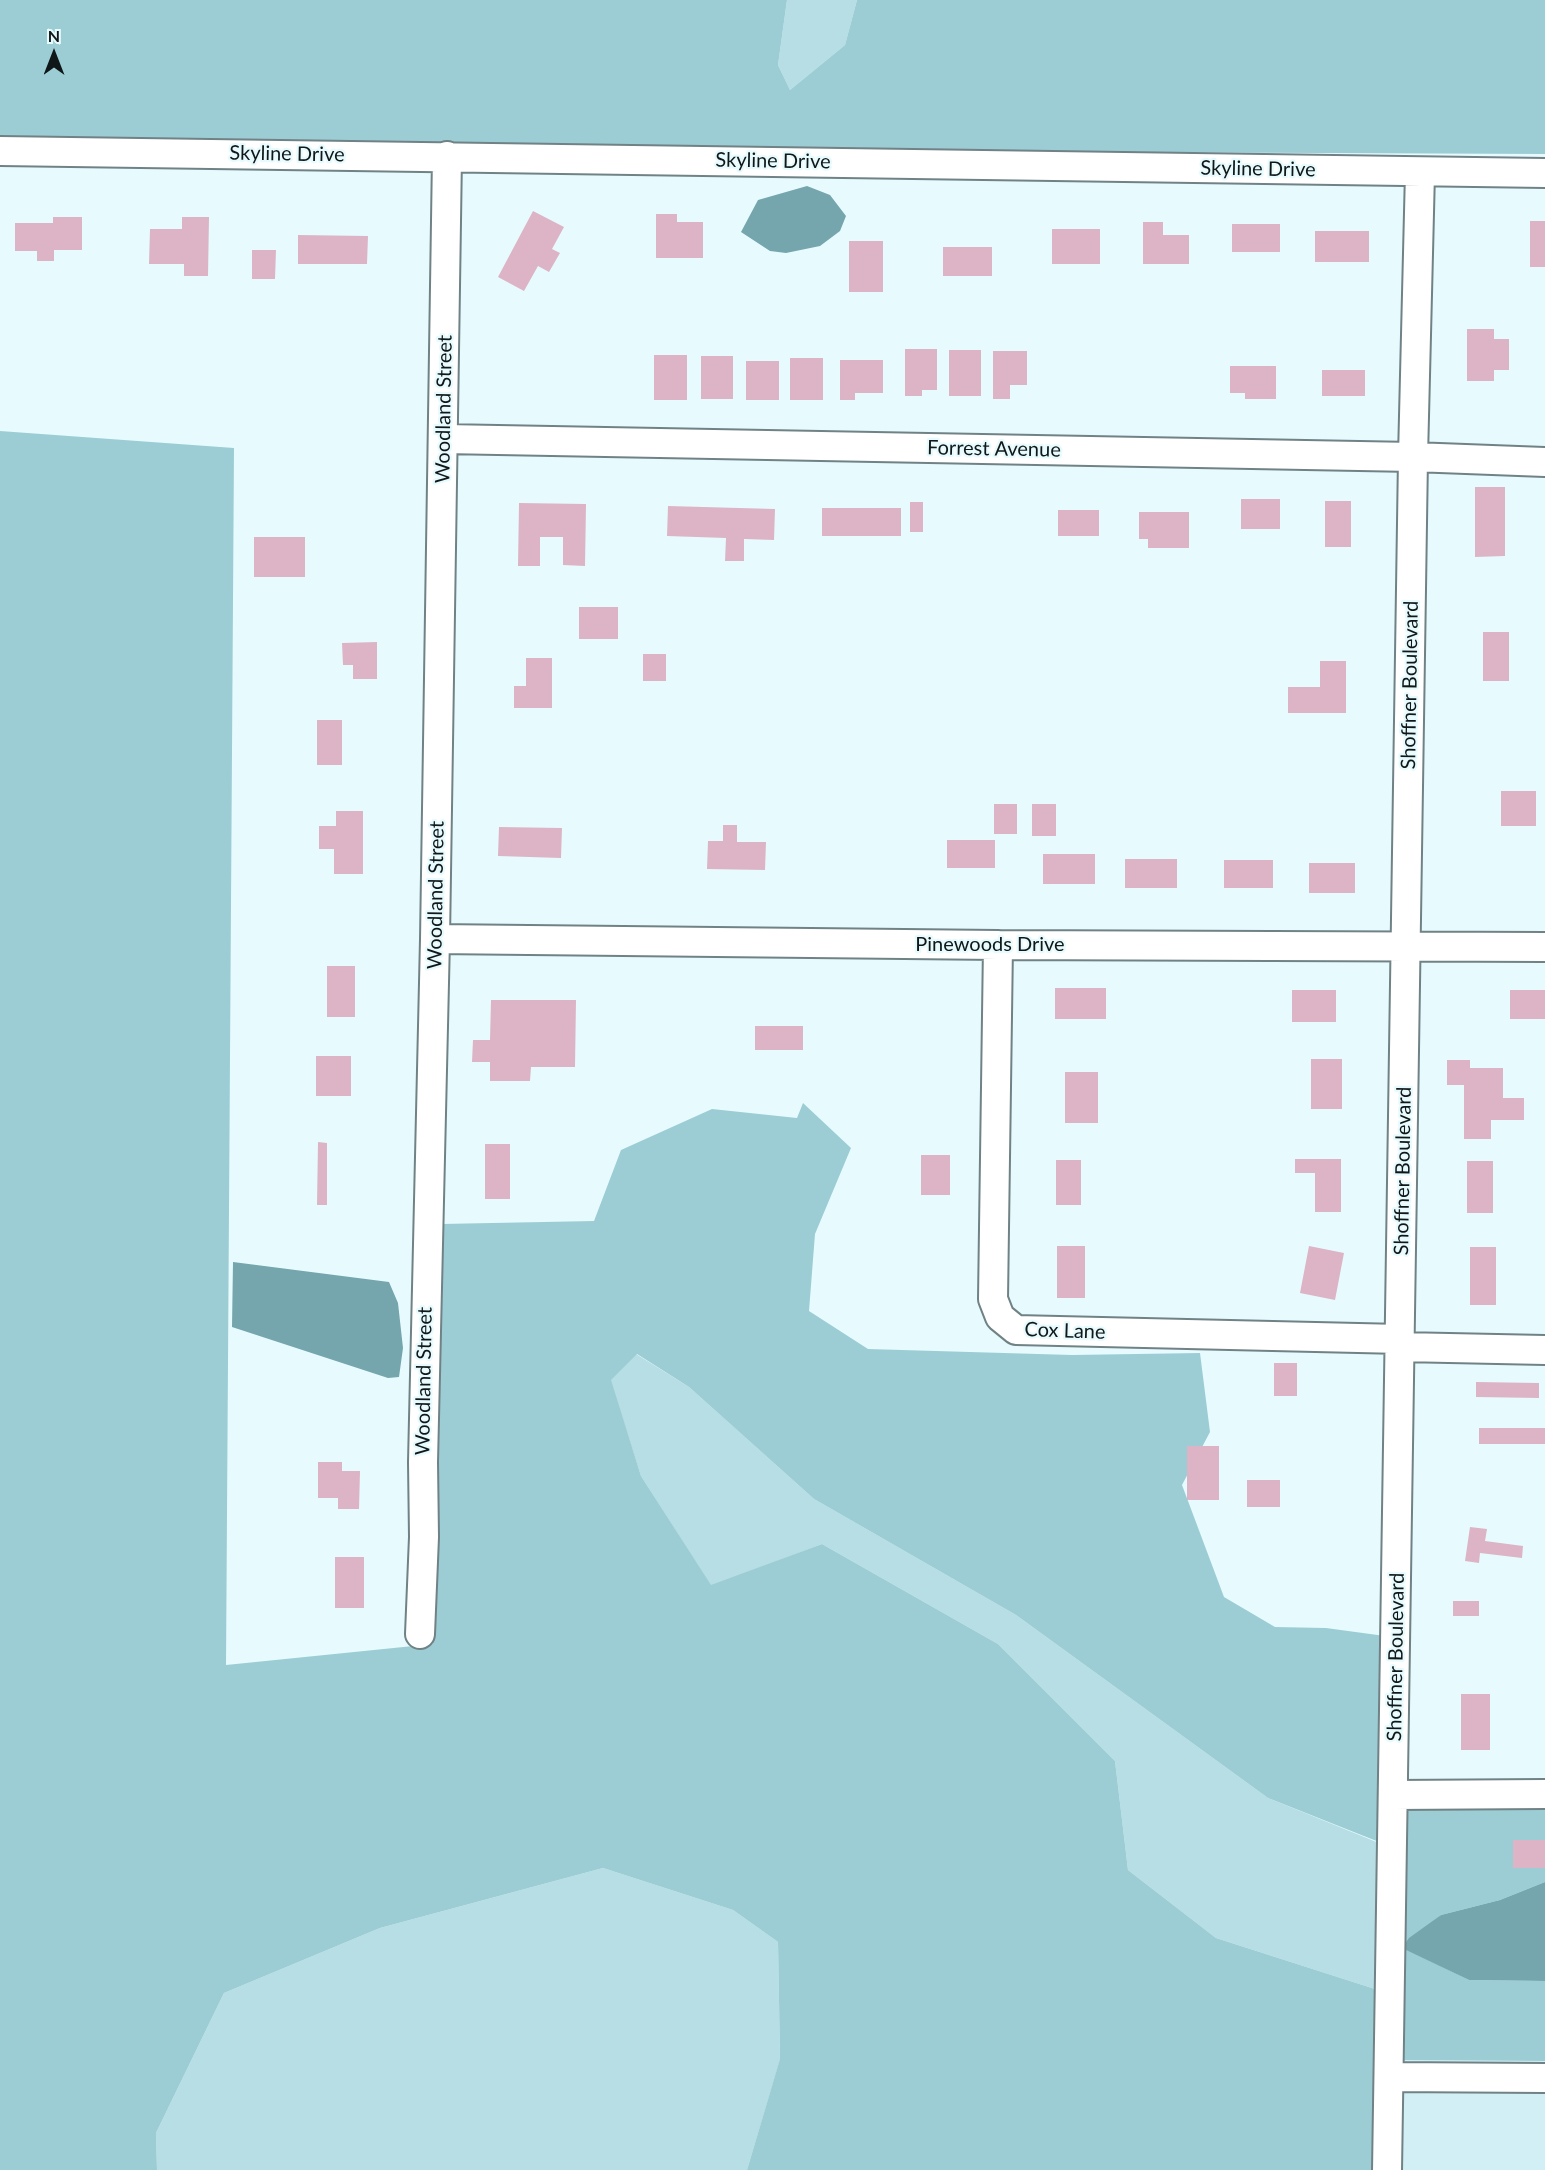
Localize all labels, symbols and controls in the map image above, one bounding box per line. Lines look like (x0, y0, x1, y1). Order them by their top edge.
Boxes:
north arrow (24, 24, 84, 84)
text: N (48, 26, 60, 45)
street label: Skyline Drive (229, 141, 345, 167)
street label: Skyline Drive (715, 148, 831, 174)
street label: Skyline Drive (1200, 156, 1316, 182)
street label: Woodland Street (431, 335, 457, 483)
street label: Forrest Avenue (927, 436, 1061, 462)
street label: Shoffner Boulevard (1397, 600, 1423, 770)
street label: Woodland Street (423, 821, 449, 969)
street label: Pinewoods Drive (915, 933, 1065, 957)
street label: Shoffner Boulevard (1390, 1086, 1416, 1256)
street label: Woodland Street (411, 1307, 437, 1455)
street label: Cox Lane (1024, 1318, 1106, 1344)
street label: Shoffner Boulevard (1383, 1572, 1409, 1742)

